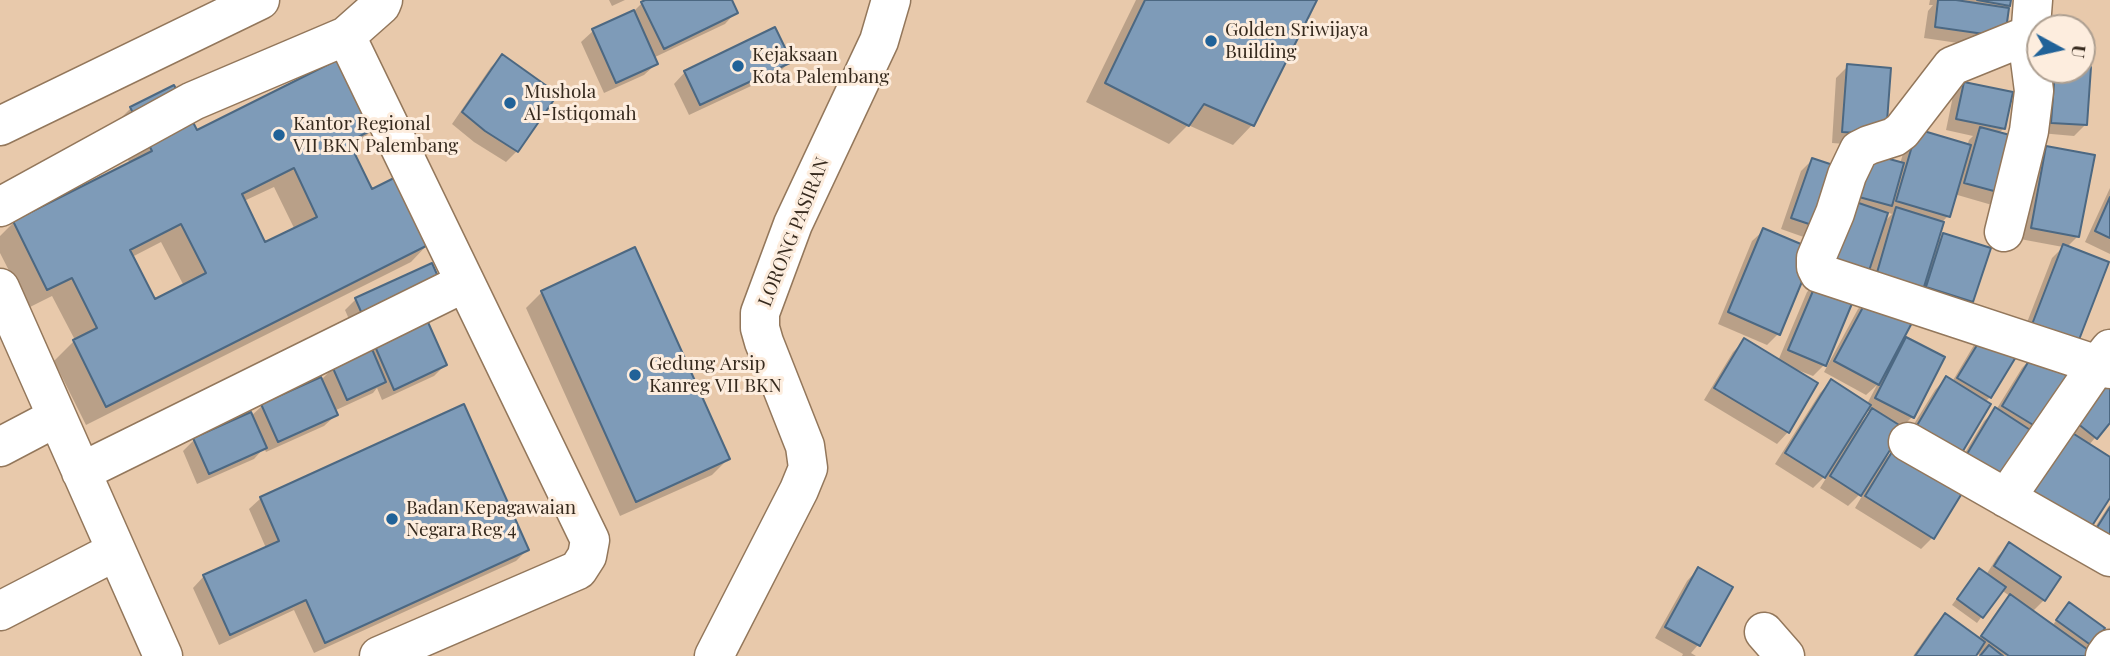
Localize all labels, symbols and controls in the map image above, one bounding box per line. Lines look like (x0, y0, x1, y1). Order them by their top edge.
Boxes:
north arrow (2026, 14, 2096, 84)
place label: Golden Sriwijaya Building (1225, 19, 1368, 63)
marker: Golden Sriwijaya Building (1203, 33, 1219, 49)
text: U (2066, 43, 2094, 60)
place label: Kejaksaan Kota Palembang (752, 44, 889, 88)
marker: Kejaksaan Kota Palembang (730, 58, 746, 74)
place label: Mushola Al-Istiqomah (524, 81, 637, 125)
marker: Mushola Al-Istiqomah (502, 95, 518, 111)
place label: Kantor Regional VII BKN Palembang (293, 113, 458, 157)
marker: Kantor Regional VII BKN Palembang (271, 127, 287, 143)
street label: LORONG PASIRAN (754, 154, 834, 310)
place label: Gedung Arsip Kanreg VII BKN (649, 353, 782, 397)
marker: Gedung Arsip Kanreg VII BKN (627, 367, 643, 383)
place label: Badan Kepagawaian Negara Reg 4 (406, 497, 576, 541)
marker: Badan Kepagawaian Negara Reg 4 (384, 511, 400, 527)

